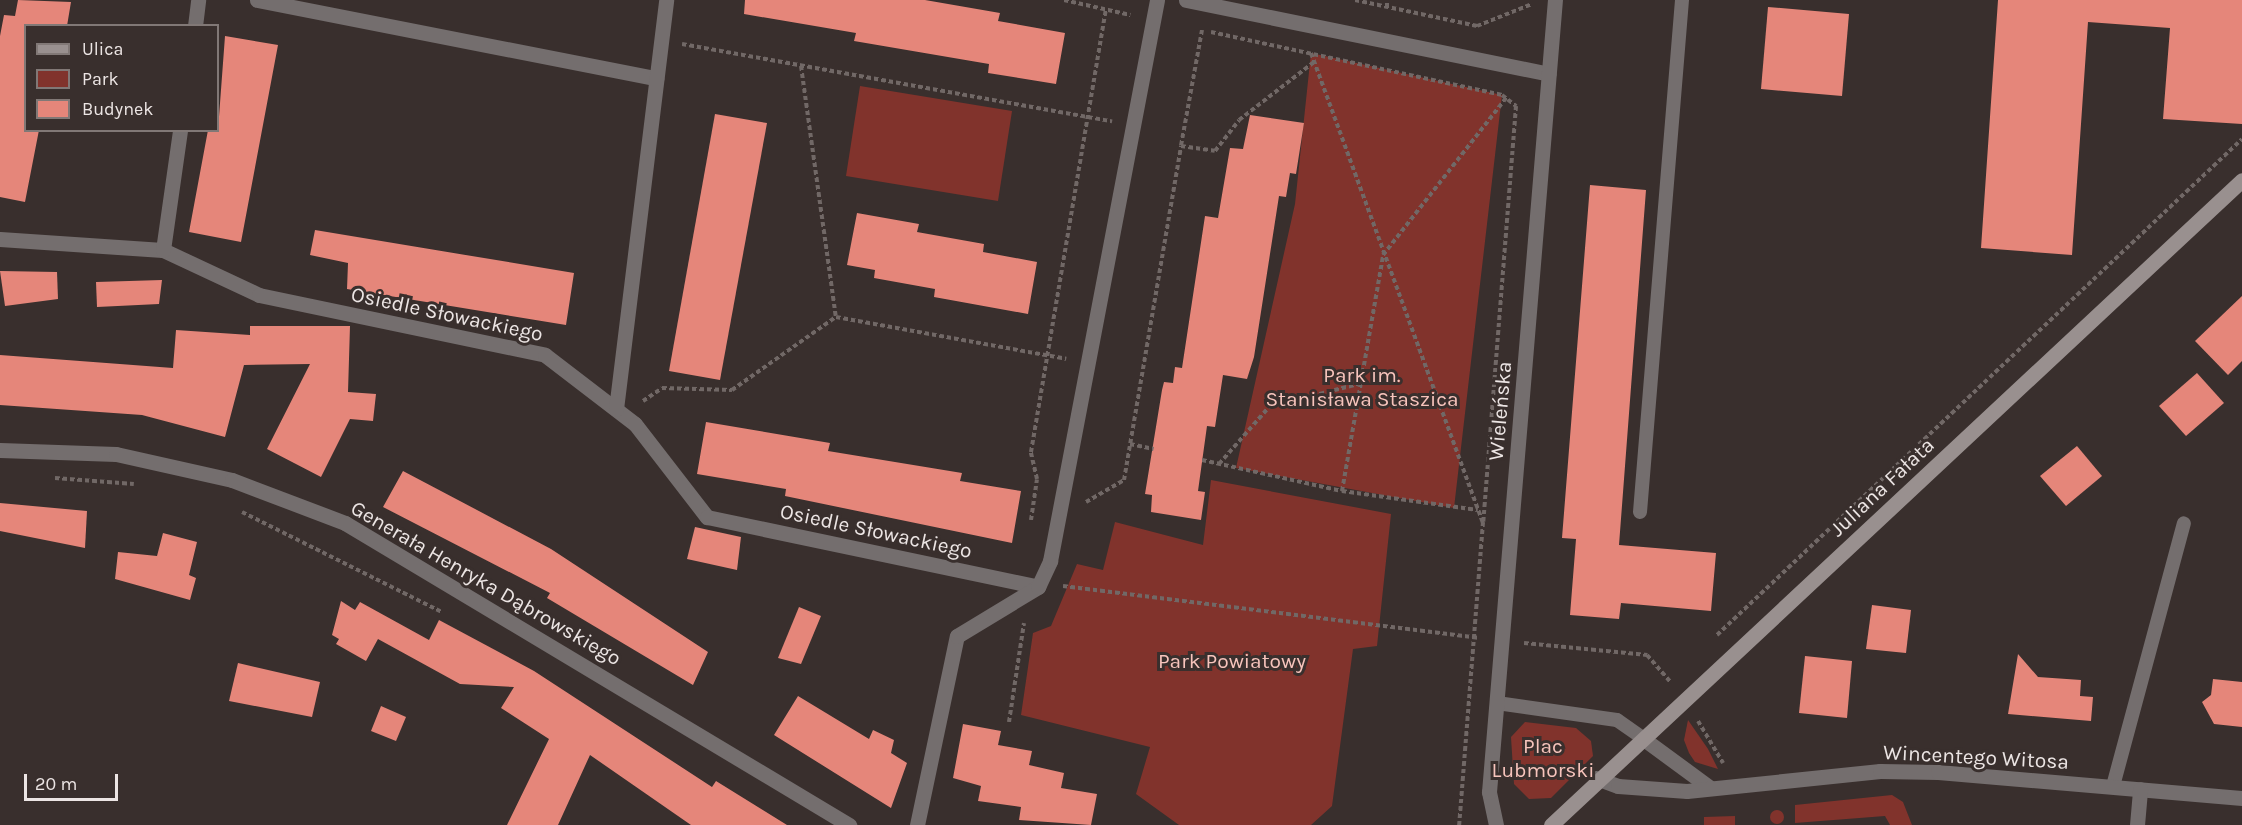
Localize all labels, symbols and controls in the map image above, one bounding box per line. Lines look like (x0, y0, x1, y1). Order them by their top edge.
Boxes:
legend (24, 24, 219, 132)
text: Ulica (82, 38, 123, 60)
text: Park (82, 68, 119, 90)
text: Budynek (82, 98, 153, 120)
street label: Osiedle Słowackiego (349, 281, 545, 347)
street label: Wieleńska (1483, 360, 1517, 462)
park label: Park im. Stanisława Staszica (1265, 362, 1459, 412)
street label: Juliana Fałata (1825, 432, 1939, 542)
street label: Generała Henryka Dąbrowskiego (346, 495, 626, 671)
street label: Osiedle Słowackiego (778, 498, 974, 564)
park label: Park Powiatowy (1158, 648, 1306, 674)
park label: Plac Lubmorski (1492, 733, 1594, 783)
street label: Wincentego Witosa (1882, 740, 2070, 774)
scale bar (27, 762, 122, 800)
text: 20 m (35, 773, 77, 795)

